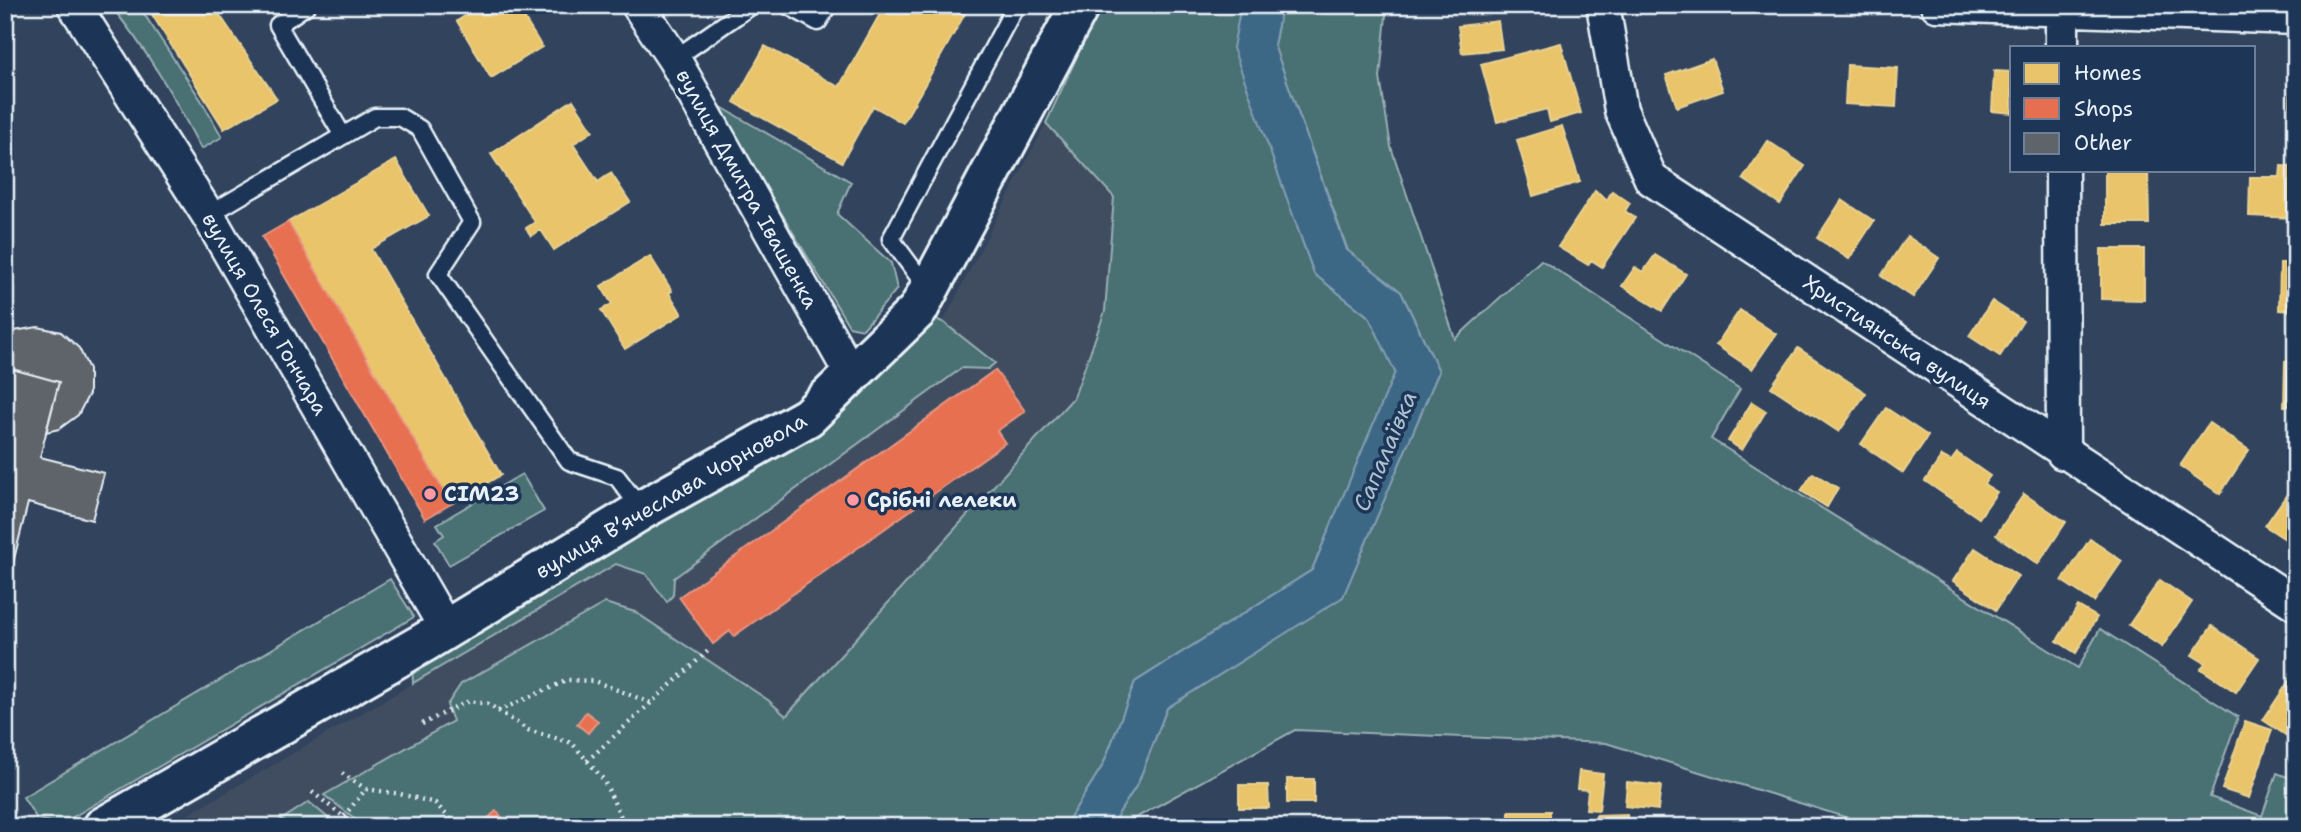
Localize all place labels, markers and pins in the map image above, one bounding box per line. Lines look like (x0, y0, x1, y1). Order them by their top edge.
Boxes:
place label: СІМ23 (444, 480, 519, 508)
marker: СІМ23 (422, 486, 438, 502)
place label: Срібні лелеки (867, 486, 1017, 514)
marker: Срібні лелеки (845, 492, 861, 508)

